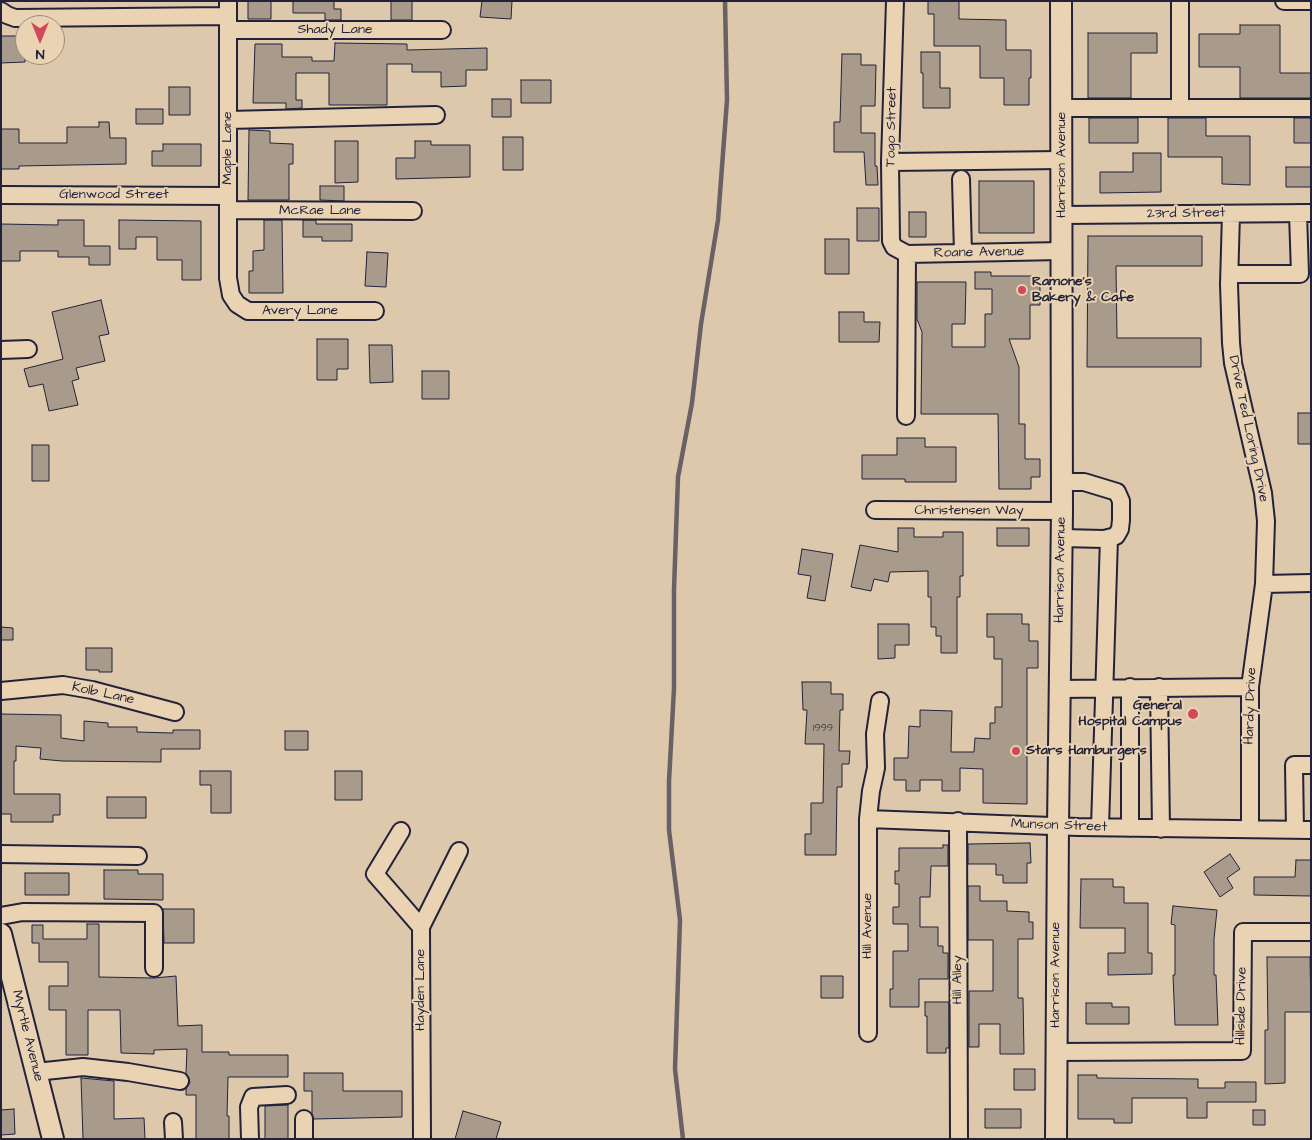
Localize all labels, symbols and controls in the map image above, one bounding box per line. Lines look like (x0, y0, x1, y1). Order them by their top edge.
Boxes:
north arrow (15, 15, 65, 65)
street label: Shady Lane (298, 22, 372, 38)
text: N (36, 44, 44, 64)
street label: Togo Street (883, 87, 901, 167)
street label: Maple Lane (220, 111, 236, 185)
street label: Harrison Avenue (1054, 112, 1070, 218)
street label: Glenwood Street (59, 187, 169, 203)
street label: McRae Lane (279, 203, 361, 219)
street label: 23rd Street (1146, 205, 1226, 223)
street label: Roane Avenue (934, 244, 1024, 262)
place label: Ramone's Bakery & Cafe (1032, 274, 1134, 306)
marker: Ramone's Bakery & Cafe (1016, 284, 1028, 296)
street label: Avery Lane (262, 303, 338, 319)
street label: Drive Ted Loring Drive (1224, 354, 1272, 504)
street label: Christensen Way (914, 503, 1024, 519)
street label: Harrison Avenue (1052, 517, 1070, 623)
street label: Hardy Drive (1241, 667, 1261, 745)
street label: Kolb Lane (70, 679, 136, 709)
place label: General Hospital Campus (1078, 698, 1182, 730)
marker: General Hospital Campus (1186, 707, 1200, 721)
house number: 1999 (813, 722, 833, 736)
place label: Stars Hamburgers (1026, 743, 1147, 759)
marker: Stars Hamburgers (1010, 745, 1022, 757)
street label: Munson Street (1011, 816, 1107, 836)
street label: Hill Avenue (860, 893, 876, 959)
street label: Harrison Avenue (1048, 922, 1064, 1028)
street label: Hayden Lane (413, 949, 429, 1031)
street label: Hill Alley (950, 955, 966, 1005)
street label: Hillside Drive (1233, 967, 1251, 1045)
street label: Myrtle Avenue (8, 989, 46, 1083)

